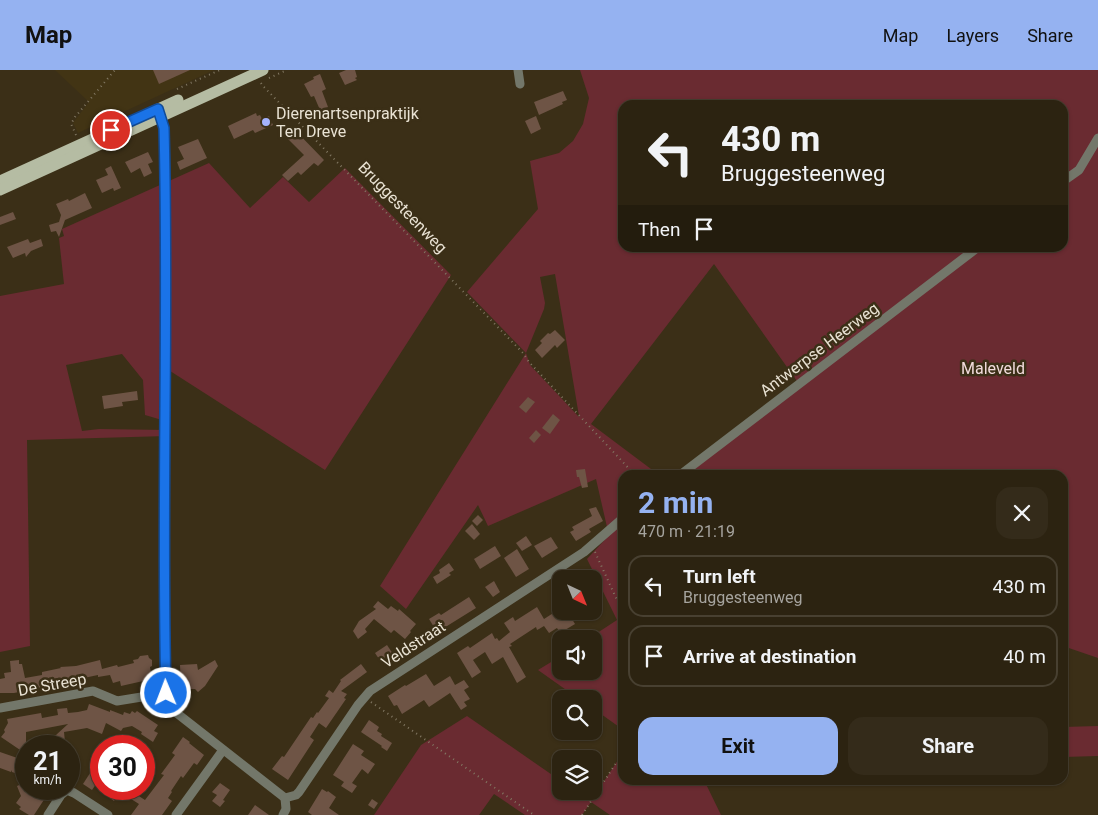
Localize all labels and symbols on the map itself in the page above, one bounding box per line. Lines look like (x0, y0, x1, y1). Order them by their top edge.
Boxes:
place label: Dierenartsenpraktijk Ten Dreve (276, 104, 420, 141)
pin (90, 109, 132, 151)
marker: Dierenartsenpraktijk Ten Dreve (260, 116, 272, 128)
street label: Bruggesteenweg (354, 158, 451, 257)
street label: Antwerpse Heerweg (756, 299, 882, 400)
park label: Maleveld (961, 359, 1025, 378)
north arrow (552, 570, 602, 620)
street label: Veldstraat (378, 617, 449, 672)
position arrow (139, 666, 191, 718)
street label: De Streep (16, 669, 88, 700)
speed limit sign: 30 (90, 735, 155, 800)

